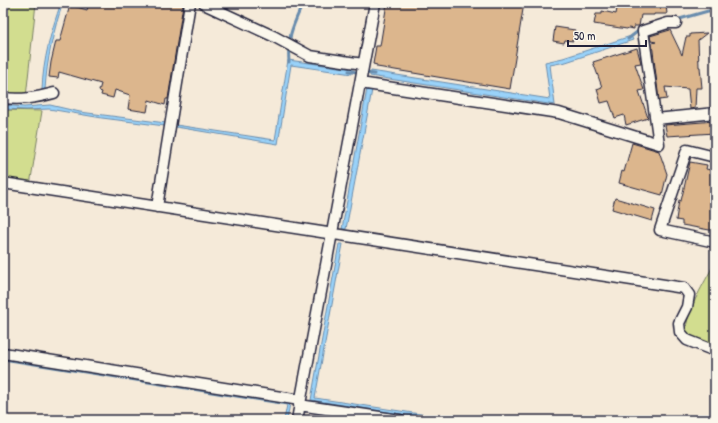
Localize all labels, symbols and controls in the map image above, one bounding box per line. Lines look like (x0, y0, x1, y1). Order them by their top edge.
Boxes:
scale bar (568, 22, 646, 48)
text: 50 m (574, 27, 595, 44)

